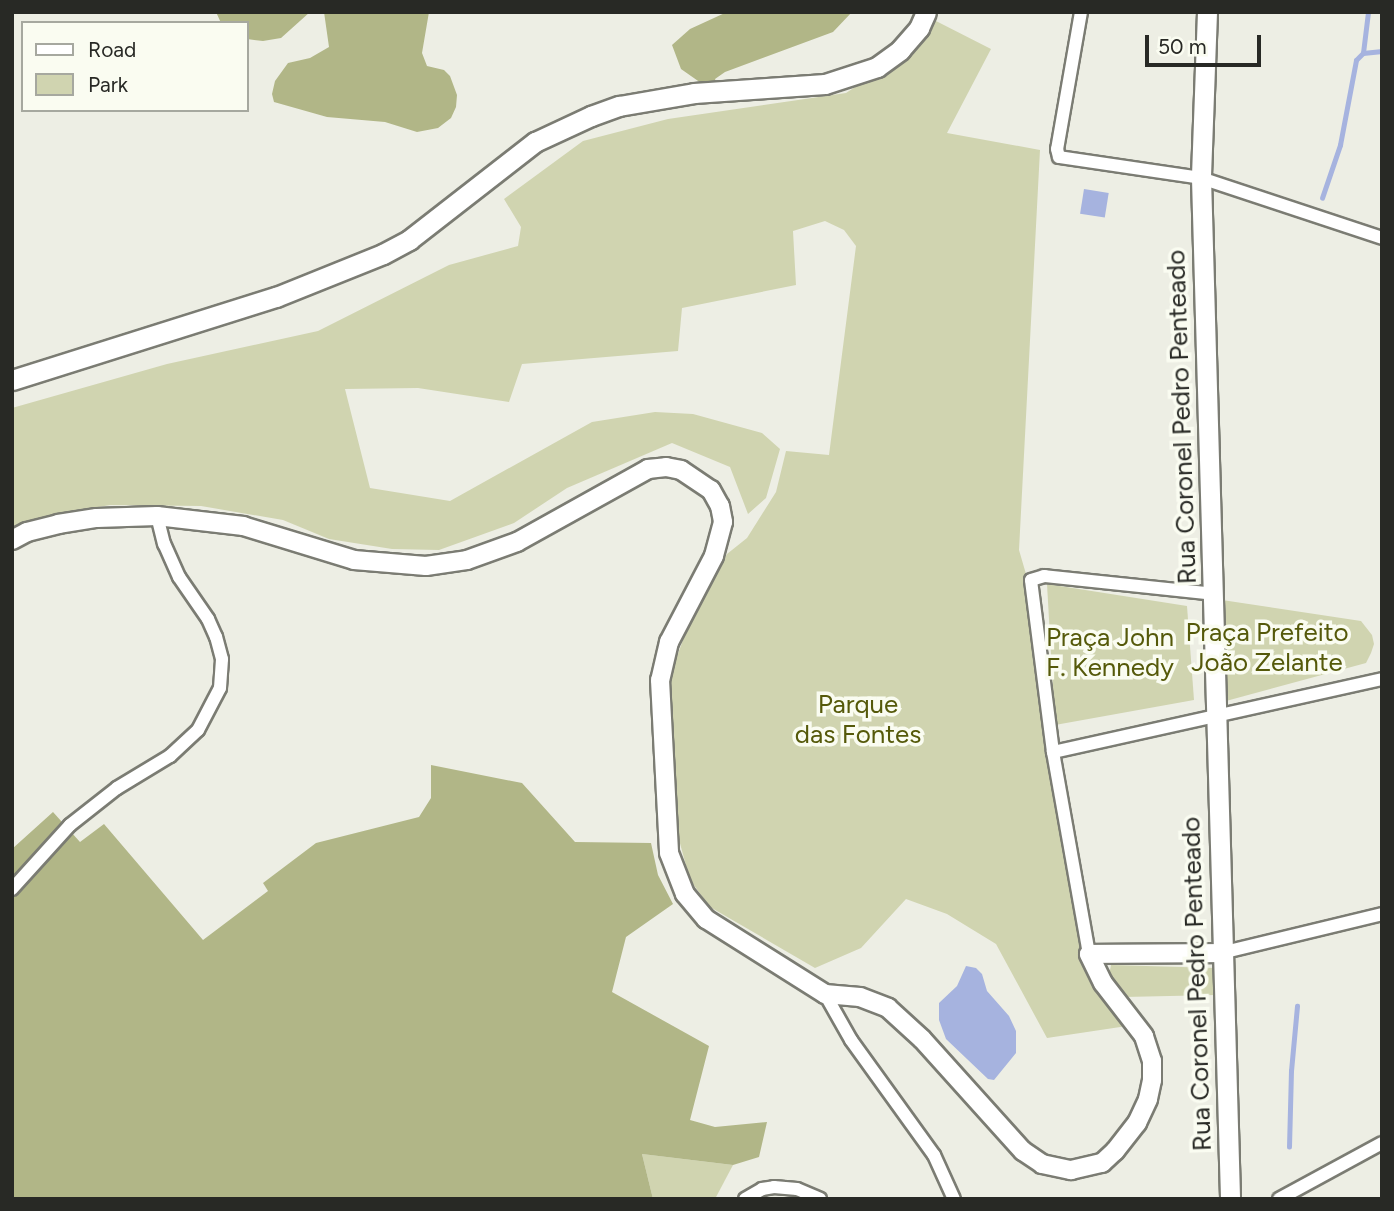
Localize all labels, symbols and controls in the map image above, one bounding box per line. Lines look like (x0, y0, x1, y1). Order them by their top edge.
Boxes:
legend (21, 21, 248, 112)
scale bar (1149, 21, 1264, 65)
text: 50 m (1158, 34, 1207, 59)
text: Road (88, 37, 136, 62)
text: Park (88, 72, 128, 97)
street label: Rua Coronel Pedro Penteado (1161, 249, 1203, 585)
park label: Praça Prefeito João Zelante (1185, 617, 1349, 678)
park label: Praça John F. Kennedy (1046, 622, 1174, 684)
park label: Parque das Fontes (795, 689, 921, 750)
street label: Rua Coronel Pedro Penteado (1176, 816, 1218, 1152)

